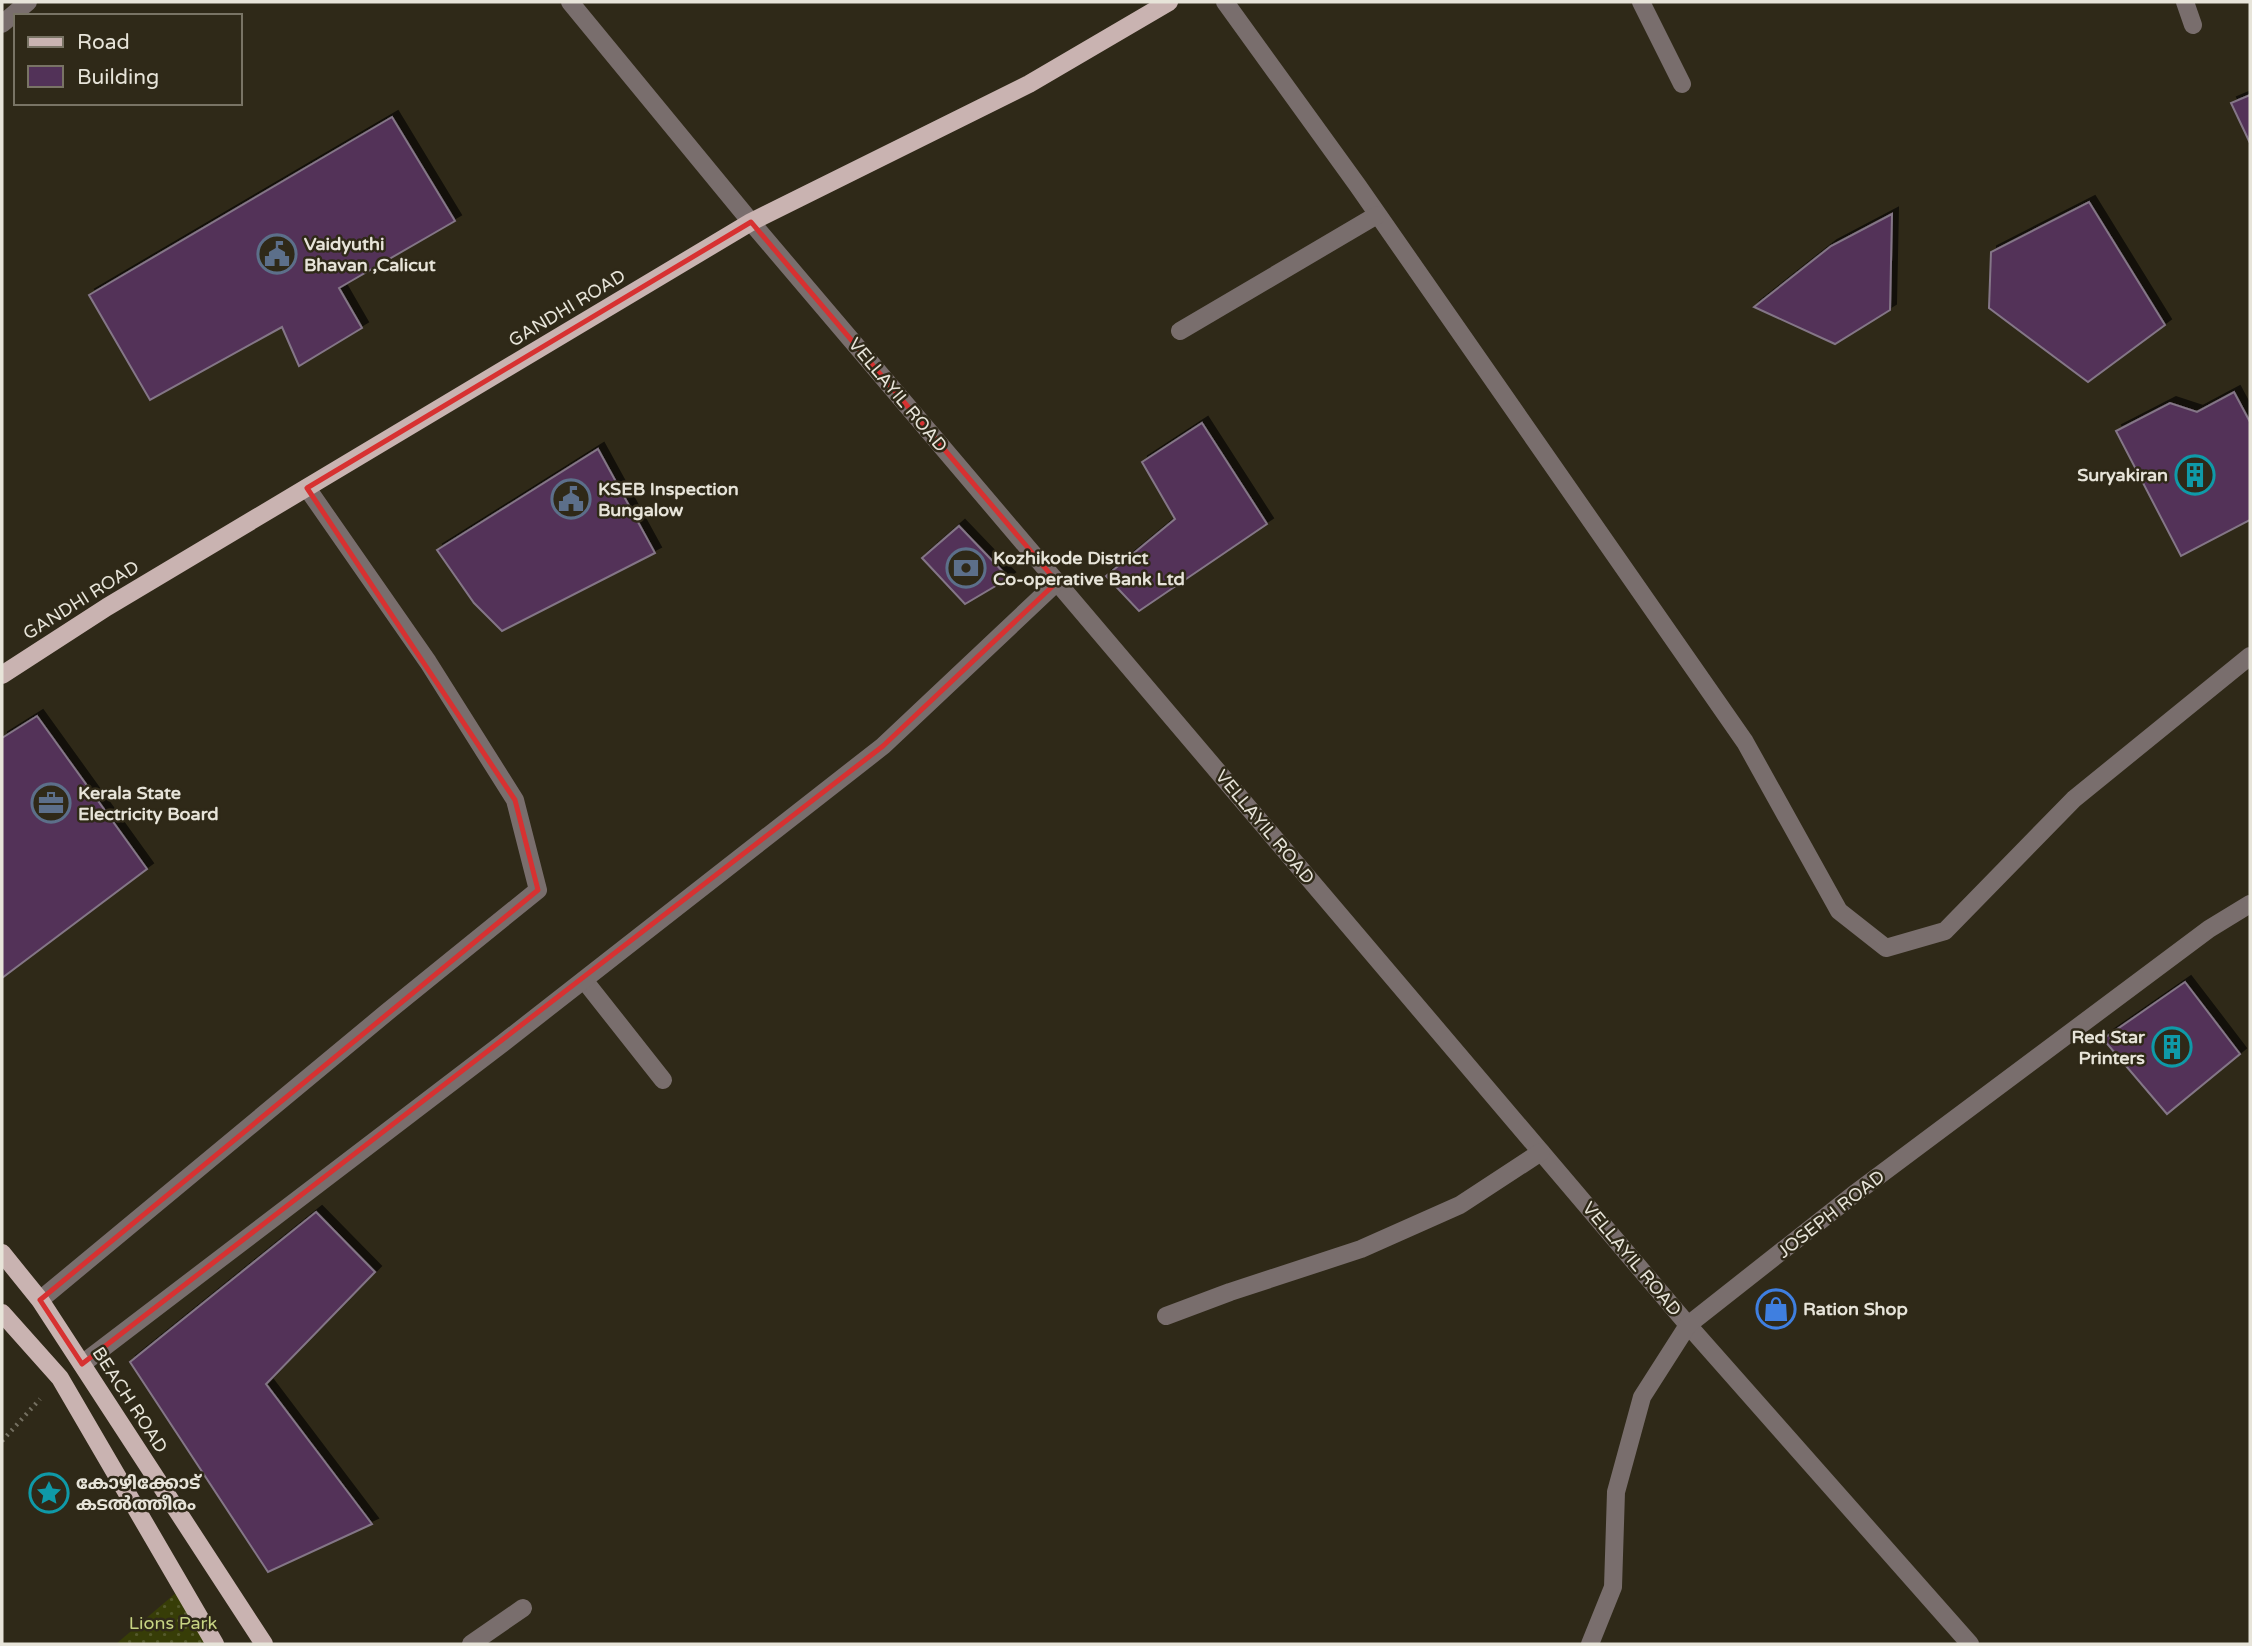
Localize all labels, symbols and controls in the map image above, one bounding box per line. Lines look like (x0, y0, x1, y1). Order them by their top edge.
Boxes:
legend (14, 14, 242, 105)
text: Road (77, 30, 130, 55)
text: Building (77, 65, 159, 90)
public building icon: Vaidyuthi Bhavan ,Calicut (256, 233, 298, 275)
place label: Vaidyuthi Bhavan ,Calicut (304, 233, 436, 276)
street label: GANDHI ROAD (505, 264, 629, 352)
street label: VELLAYIL ROAD (844, 333, 952, 457)
building icon: Suryakiran (2174, 454, 2216, 496)
place label: Suryakiran (2077, 464, 2168, 486)
public building icon: KSEB Inspection Bungalow (550, 478, 592, 520)
place label: KSEB Inspection Bungalow (598, 478, 739, 521)
bank icon: Kozhikode District Co-operative Bank Ltd (945, 547, 987, 589)
place label: Kozhikode District Co-operative Bank Ltd (993, 547, 1185, 590)
street label: GANDHI ROAD (19, 556, 143, 644)
street label: VELLAYIL ROAD (1211, 765, 1319, 889)
office icon: Kerala State Electricity Board (30, 782, 72, 824)
place label: Kerala State Electricity Board (78, 782, 219, 825)
place label: Red Star Printers (2071, 1026, 2146, 1069)
building icon: Red Star Printers (2151, 1026, 2193, 1068)
street label: JOSEPH ROAD (1773, 1165, 1889, 1263)
street label: VELLAYIL ROAD (1578, 1197, 1686, 1321)
shop icon: Ration Shop (1755, 1288, 1797, 1330)
place label: Ration Shop (1803, 1298, 1908, 1320)
street label: BEACH ROAD (88, 1343, 172, 1457)
place icon: കോഴിക്കോട് കടൽത്തീരം (28, 1472, 70, 1514)
place label: കോഴിക്കോട് കടൽത്തീരം (76, 1472, 202, 1515)
park label: Lions Park (129, 1612, 217, 1634)

